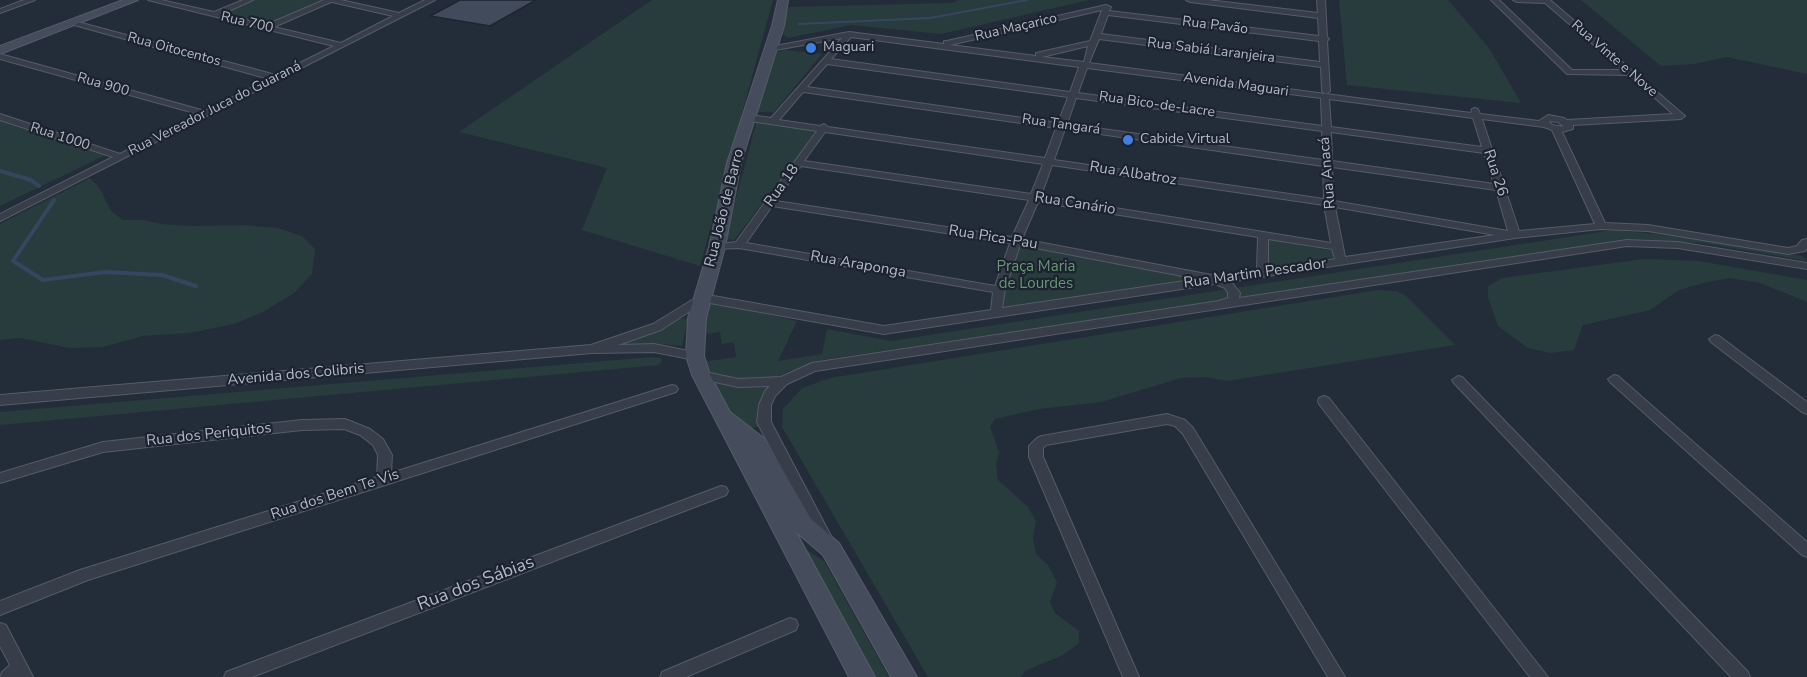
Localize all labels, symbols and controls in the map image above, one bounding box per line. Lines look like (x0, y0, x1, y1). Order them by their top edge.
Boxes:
street label: Rua 700 (219, 9, 275, 37)
street label: Rua Maçarico (973, 10, 1059, 46)
street label: Rua Pavão (1181, 14, 1249, 38)
street label: Rua Vinte e Nove (1568, 17, 1660, 101)
street label: Rua Oitocentos (125, 29, 223, 71)
street label: Rua Sabiá Laranjeira (1146, 35, 1276, 67)
place label: Maguari (823, 40, 874, 56)
marker: Maguari (804, 41, 818, 55)
street label: Rua Vereador Juca do Guaraná (126, 58, 304, 160)
street label: Avenida Maguari (1182, 69, 1290, 101)
street label: Rua 900 (75, 70, 131, 100)
street label: Rua Bico-de-Lacre (1098, 89, 1216, 121)
street label: Rua Tangará (1021, 111, 1101, 139)
street label: Rua 1000 (28, 119, 92, 155)
place label: Cabide Virtual (1140, 132, 1230, 148)
marker: Cabide Virtual (1121, 133, 1135, 147)
street label: Rua Anacá (1316, 136, 1340, 210)
street label: Rua João de Barro (702, 147, 748, 269)
street label: Rua 26 (1479, 147, 1511, 199)
street label: Rua Albatroz (1088, 158, 1178, 190)
street label: Rua 18 (761, 161, 803, 211)
street label: Rua Canário (1033, 189, 1117, 219)
street label: Rua Pica-Pau (947, 222, 1039, 254)
street label: Rua Araponga (809, 248, 907, 282)
street label: Rua Martim Pescador (1183, 255, 1327, 293)
park label: Praça Maria de Lourdes (997, 258, 1075, 293)
street label: Avenida dos Colibris (227, 360, 365, 390)
street label: Rua dos Periquitos (146, 419, 272, 451)
street label: Rua dos Bem Te Vis (269, 466, 401, 524)
street label: Rua dos Sábias (414, 552, 538, 616)

